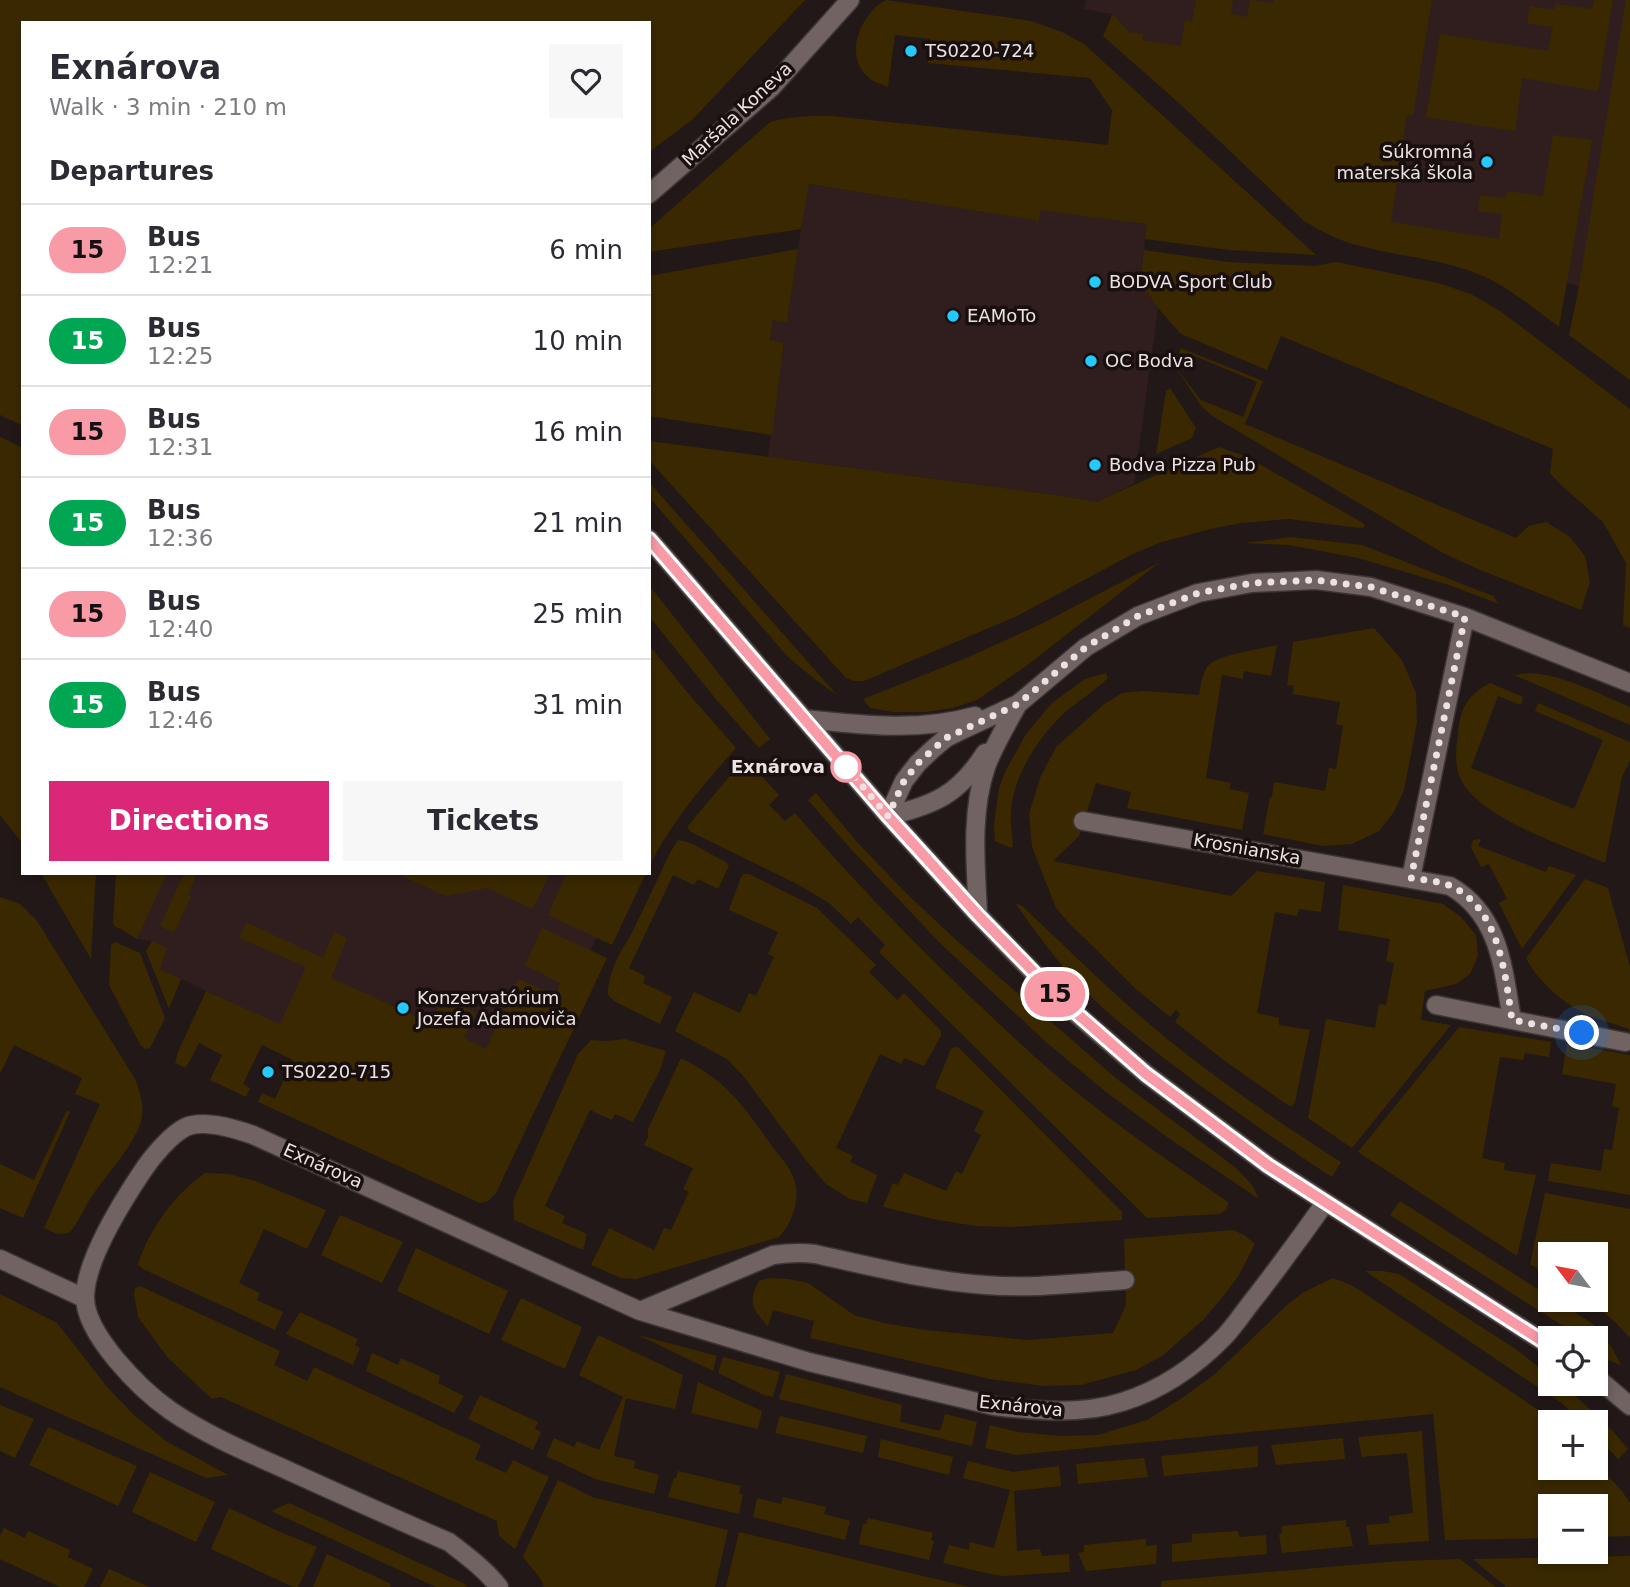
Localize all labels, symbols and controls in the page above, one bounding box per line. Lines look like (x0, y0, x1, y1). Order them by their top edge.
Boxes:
place label: TS0220-724 (924, 40, 1034, 61)
marker: TS0220-724 (903, 43, 919, 59)
button: heart (549, 44, 623, 118)
text: Exnárova (49, 48, 221, 87)
street label: Maršala Koneva (677, 57, 796, 170)
text: Walk · 3 min · 210 m (49, 94, 287, 120)
place label: Súkromná materská škola (1336, 141, 1473, 183)
marker: Súkromná materská škola (1479, 154, 1495, 170)
text: Departures (49, 156, 214, 186)
text: Bus (147, 222, 201, 252)
text: 6 min (549, 235, 623, 265)
text: 15 (71, 236, 104, 264)
text: 12:21 (147, 252, 213, 278)
place label: BODVA Sport Club (1109, 271, 1272, 292)
marker: BODVA Sport Club (1087, 274, 1103, 290)
place label: EAMoTo (967, 305, 1036, 326)
marker: EAMoTo (945, 308, 961, 324)
text: Bus (147, 313, 201, 343)
text: 10 min (533, 326, 623, 356)
text: 15 (71, 327, 104, 355)
text: 12:25 (147, 343, 213, 369)
place label: OC Bodva (1105, 350, 1194, 371)
marker: OC Bodva (1083, 353, 1099, 369)
text: Bus (147, 404, 201, 434)
text: 16 min (533, 417, 623, 447)
text: 15 (71, 418, 104, 446)
text: 12:31 (147, 434, 213, 460)
place label: Bodva Pizza Pub (1109, 454, 1256, 475)
marker: Bodva Pizza Pub (1087, 457, 1103, 473)
text: Bus (147, 495, 201, 525)
text: 21 min (533, 508, 623, 538)
text: 15 (71, 509, 104, 537)
text: 12:36 (147, 525, 213, 551)
text: Bus (147, 586, 201, 616)
text: 25 min (533, 599, 623, 629)
text: 15 (71, 600, 104, 628)
text: 12:40 (147, 616, 213, 642)
text: Bus (147, 677, 201, 707)
text: 31 min (533, 690, 623, 720)
text: 15 (71, 691, 104, 719)
text: 12:46 (147, 707, 213, 733)
marker: Exnárova (831, 752, 861, 782)
place label: Exnárova (731, 756, 825, 777)
button: Directions (49, 781, 329, 861)
button: Tickets (343, 781, 623, 861)
street label: Krosnianska (1192, 829, 1302, 868)
line badge: 15 (1024, 971, 1086, 1017)
text: 15 (1038, 980, 1072, 1008)
place label: Konzervatórium Jozefa Adamoviča (416, 987, 577, 1029)
marker: Konzervatórium Jozefa Adamoviča (395, 1000, 411, 1016)
your location (1564, 1015, 1599, 1050)
place label: TS0220-715 (281, 1061, 391, 1082)
marker: TS0220-715 (260, 1064, 276, 1080)
street label: Exnárova (280, 1139, 366, 1192)
north arrow (1538, 1242, 1608, 1312)
map controls (1538, 1242, 1608, 1564)
button: locate (1538, 1326, 1608, 1396)
street label: Exnárova (978, 1391, 1064, 1420)
button: + (1538, 1410, 1608, 1480)
button: − (1538, 1494, 1608, 1564)

